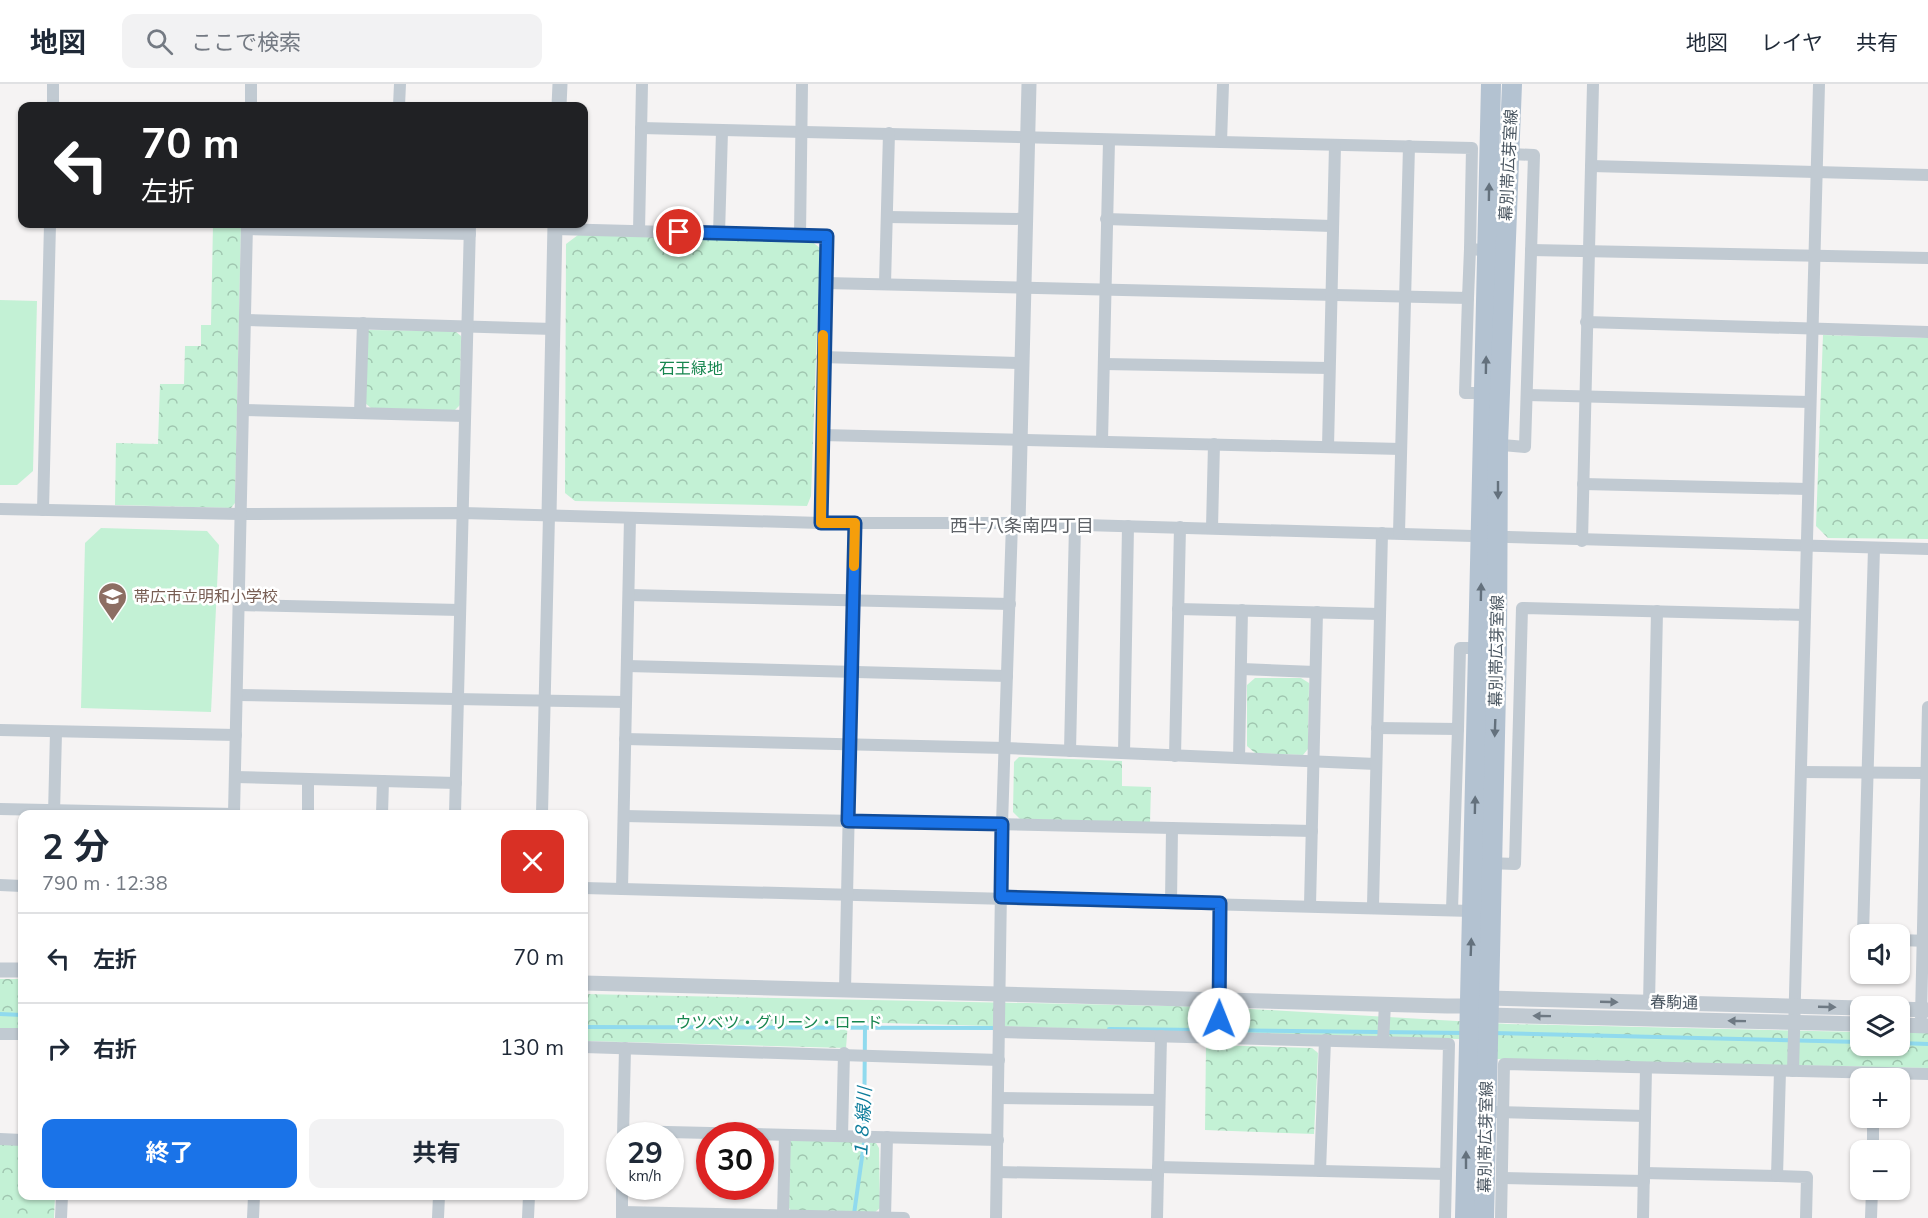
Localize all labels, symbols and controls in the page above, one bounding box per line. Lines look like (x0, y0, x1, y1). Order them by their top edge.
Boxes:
search box (122, 14, 542, 68)
text: 地図 (30, 24, 86, 62)
icon: search (143, 25, 176, 58)
text: ここで検索 (191, 28, 301, 58)
text: 地図 (1686, 29, 1728, 57)
text: レイヤ (1761, 29, 1823, 57)
text: 共有 (1856, 29, 1898, 57)
street label: 幕別帯広芽室線 (1495, 109, 1523, 222)
text: 70 m (141, 116, 240, 173)
icon: left (42, 126, 120, 204)
text: 左折 (141, 174, 195, 211)
one-way arrow (1484, 182, 1494, 201)
pin (653, 206, 704, 257)
icon: arrive (662, 215, 695, 248)
one-way arrow (1481, 356, 1491, 375)
park label: 石王緑地 (659, 358, 723, 380)
one-way arrow (1493, 481, 1503, 500)
district label: 西十八条南四丁目 (950, 514, 1094, 538)
school or university icon: 帯広市立明和小学校 (97, 580, 129, 622)
one-way arrow (1476, 582, 1485, 601)
place label: 帯広市立明和小学校 (134, 586, 278, 608)
street label: 幕別帯広芽室線 (1485, 595, 1509, 707)
one-way arrow (1490, 718, 1499, 737)
one-way arrow (1471, 795, 1480, 814)
text: 2 分 (42, 823, 109, 872)
button: close (501, 830, 564, 893)
text: 790 m · 12:38 (42, 870, 168, 897)
map controls (1850, 924, 1910, 1200)
button: sound (1850, 924, 1910, 984)
one-way arrow (1466, 938, 1476, 957)
icon: left (42, 942, 75, 975)
text: 70 m (513, 943, 564, 973)
text: 左折 (93, 945, 137, 975)
position arrow (1187, 987, 1251, 1051)
street label: 春駒通 (1650, 992, 1698, 1014)
button: layers (1850, 996, 1910, 1056)
one-way arrow (1600, 997, 1619, 1007)
one-way arrow (1818, 1002, 1837, 1012)
park label: ウツベツ・グリーン・ロード (675, 1012, 883, 1034)
one-way arrow (1532, 1012, 1551, 1021)
one-way arrow (1727, 1016, 1746, 1026)
icon: right (42, 1032, 75, 1065)
text: 130 m (500, 1033, 564, 1063)
text: 右折 (93, 1035, 137, 1065)
button: + (1850, 1068, 1910, 1128)
street label: 幕別帯広芽室線 (1474, 1081, 1498, 1193)
water label: １８線川 (849, 1084, 877, 1160)
button: 終了 (42, 1119, 297, 1188)
button: 共有 (309, 1119, 564, 1188)
speed limit sign: 30 (696, 1122, 774, 1200)
text: 29 (627, 1133, 663, 1174)
button: − (1850, 1140, 1910, 1200)
one-way arrow (1461, 1150, 1470, 1169)
text: km/h (628, 1166, 662, 1186)

